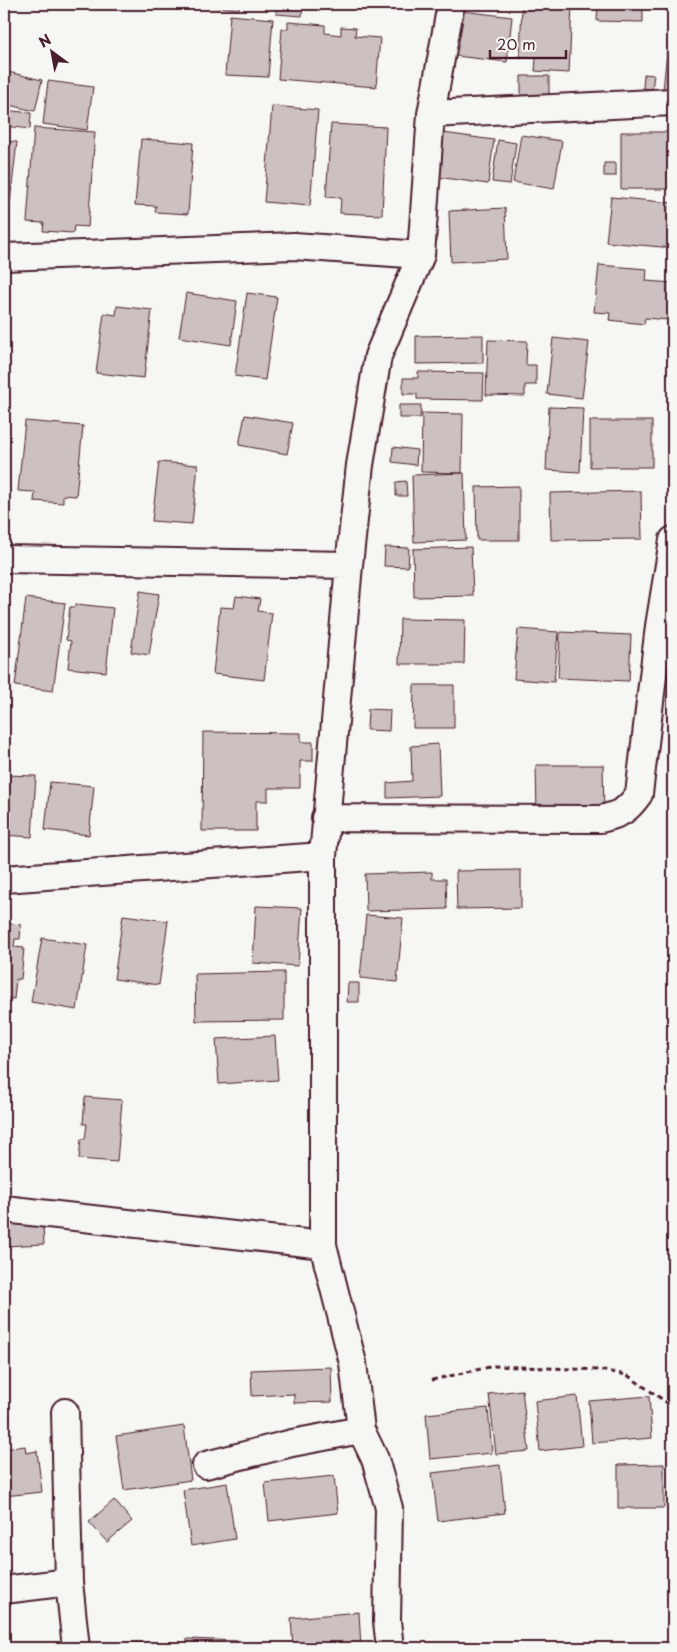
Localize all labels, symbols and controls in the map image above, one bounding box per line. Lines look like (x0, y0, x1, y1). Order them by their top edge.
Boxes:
north arrow (28, 28, 78, 78)
scale bar (490, 28, 566, 60)
text: N (35, 29, 55, 52)
text: 20 m (497, 32, 536, 55)

